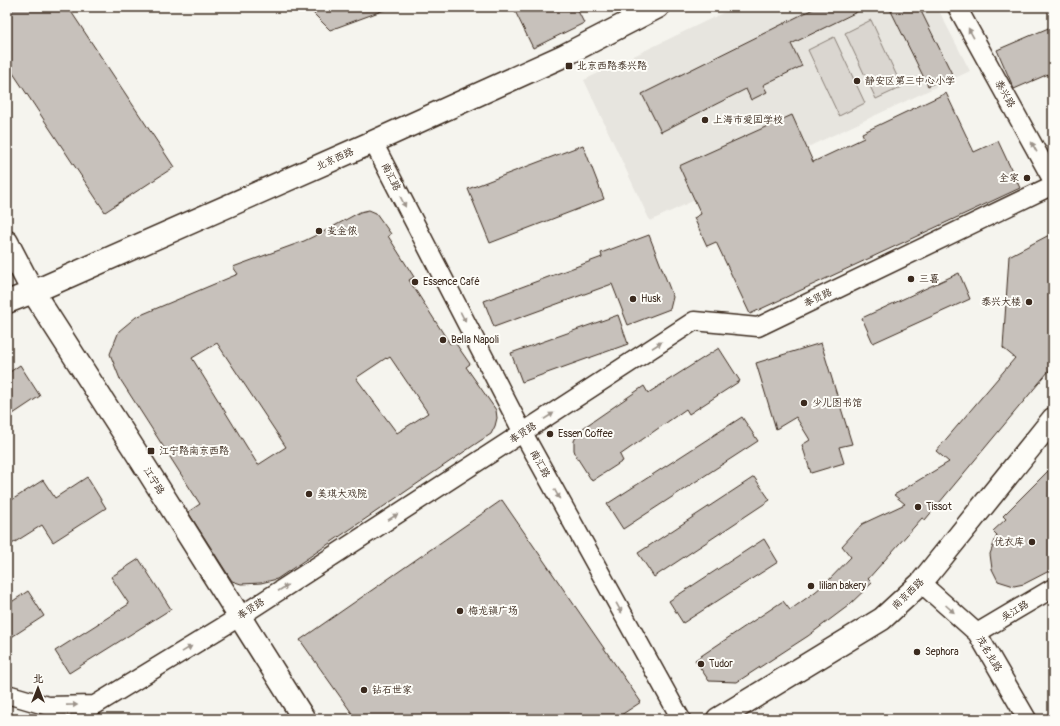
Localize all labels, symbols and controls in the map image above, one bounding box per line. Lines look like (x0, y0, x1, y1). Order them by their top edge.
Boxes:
one-way arrow (968, 28, 975, 39)
place label: 北京西路泰兴路 (577, 60, 647, 72)
marker: 北京西路泰兴路 (564, 61, 574, 71)
place label: 静安区第三中心小学 (865, 75, 955, 87)
marker: 静安区第三中心小学 (852, 76, 862, 86)
street label: 泰兴路 (992, 78, 1018, 110)
place label: 上海市爱国学校 (713, 114, 783, 126)
marker: 上海市爱国学校 (700, 115, 710, 125)
one-way arrow (1031, 141, 1038, 153)
street label: 北京西路 (314, 145, 356, 173)
street label: 南汇路 (379, 161, 403, 193)
place label: 全家 (999, 172, 1019, 184)
marker: 全家 (1022, 173, 1032, 183)
one-way arrow (400, 196, 407, 208)
place label: 麦金侬 (327, 225, 358, 237)
marker: 麦金侬 (314, 226, 324, 236)
place label: 三喜 (919, 273, 939, 285)
marker: 三喜 (906, 274, 916, 284)
place label: Essence Café (423, 276, 480, 288)
marker: Essence Café (410, 277, 420, 287)
street label: 奉贤路 (802, 286, 834, 310)
place label: Husk (641, 293, 662, 305)
marker: Husk (628, 294, 638, 304)
place label: 泰兴大楼 (981, 296, 1021, 308)
marker: 泰兴大楼 (1024, 297, 1034, 307)
one-way arrow (460, 312, 466, 323)
place label: Bella Napoli (451, 334, 499, 346)
marker: Bella Napoli (438, 335, 448, 345)
one-way arrow (652, 341, 662, 349)
place label: 少儿图书馆 (812, 397, 862, 409)
marker: 少儿图书馆 (799, 398, 809, 408)
one-way arrow (543, 412, 554, 420)
street label: 奉贤路 (507, 420, 539, 446)
place label: Essen Coffee (558, 428, 613, 440)
marker: Essen Coffee (545, 429, 555, 439)
place label: 江宁路南京西路 (159, 445, 229, 457)
marker: 江宁路南京西路 (146, 446, 156, 456)
street label: 南汇路 (527, 448, 553, 480)
street label: 江宁路 (141, 465, 167, 497)
place label: 美琪大戏院 (317, 488, 367, 500)
one-way arrow (553, 488, 560, 500)
marker: 美琪大戏院 (304, 489, 314, 499)
place label: Tissot (926, 501, 953, 513)
marker: Tissot (913, 502, 923, 512)
one-way arrow (387, 514, 398, 521)
place label: 优衣库 (994, 536, 1024, 548)
marker: 优衣库 (1027, 537, 1037, 547)
street label: 南京西路 (889, 576, 927, 612)
place label: lilian bakery (819, 580, 867, 592)
marker: lilian bakery (806, 581, 816, 591)
one-way arrow (278, 584, 289, 592)
street label: 奉贤路 (235, 596, 267, 622)
street label: 吴江路 (999, 598, 1031, 624)
one-way arrow (616, 602, 623, 614)
one-way arrow (945, 604, 955, 613)
place label: 梅龙镇广场 (468, 605, 518, 617)
marker: 梅龙镇广场 (455, 606, 465, 616)
street label: 茂名北路 (974, 634, 1004, 674)
one-way arrow (181, 645, 193, 652)
place label: Sephora (925, 646, 959, 658)
marker: Sephora (912, 647, 922, 657)
place label: Tudor (709, 658, 733, 670)
marker: Tudor (696, 659, 706, 669)
north arrow (18, 668, 58, 708)
text: 北 (33, 672, 44, 685)
place label: 钻石世家 (372, 684, 412, 696)
marker: 钻石世家 (359, 685, 369, 695)
one-way arrow (66, 702, 79, 708)

